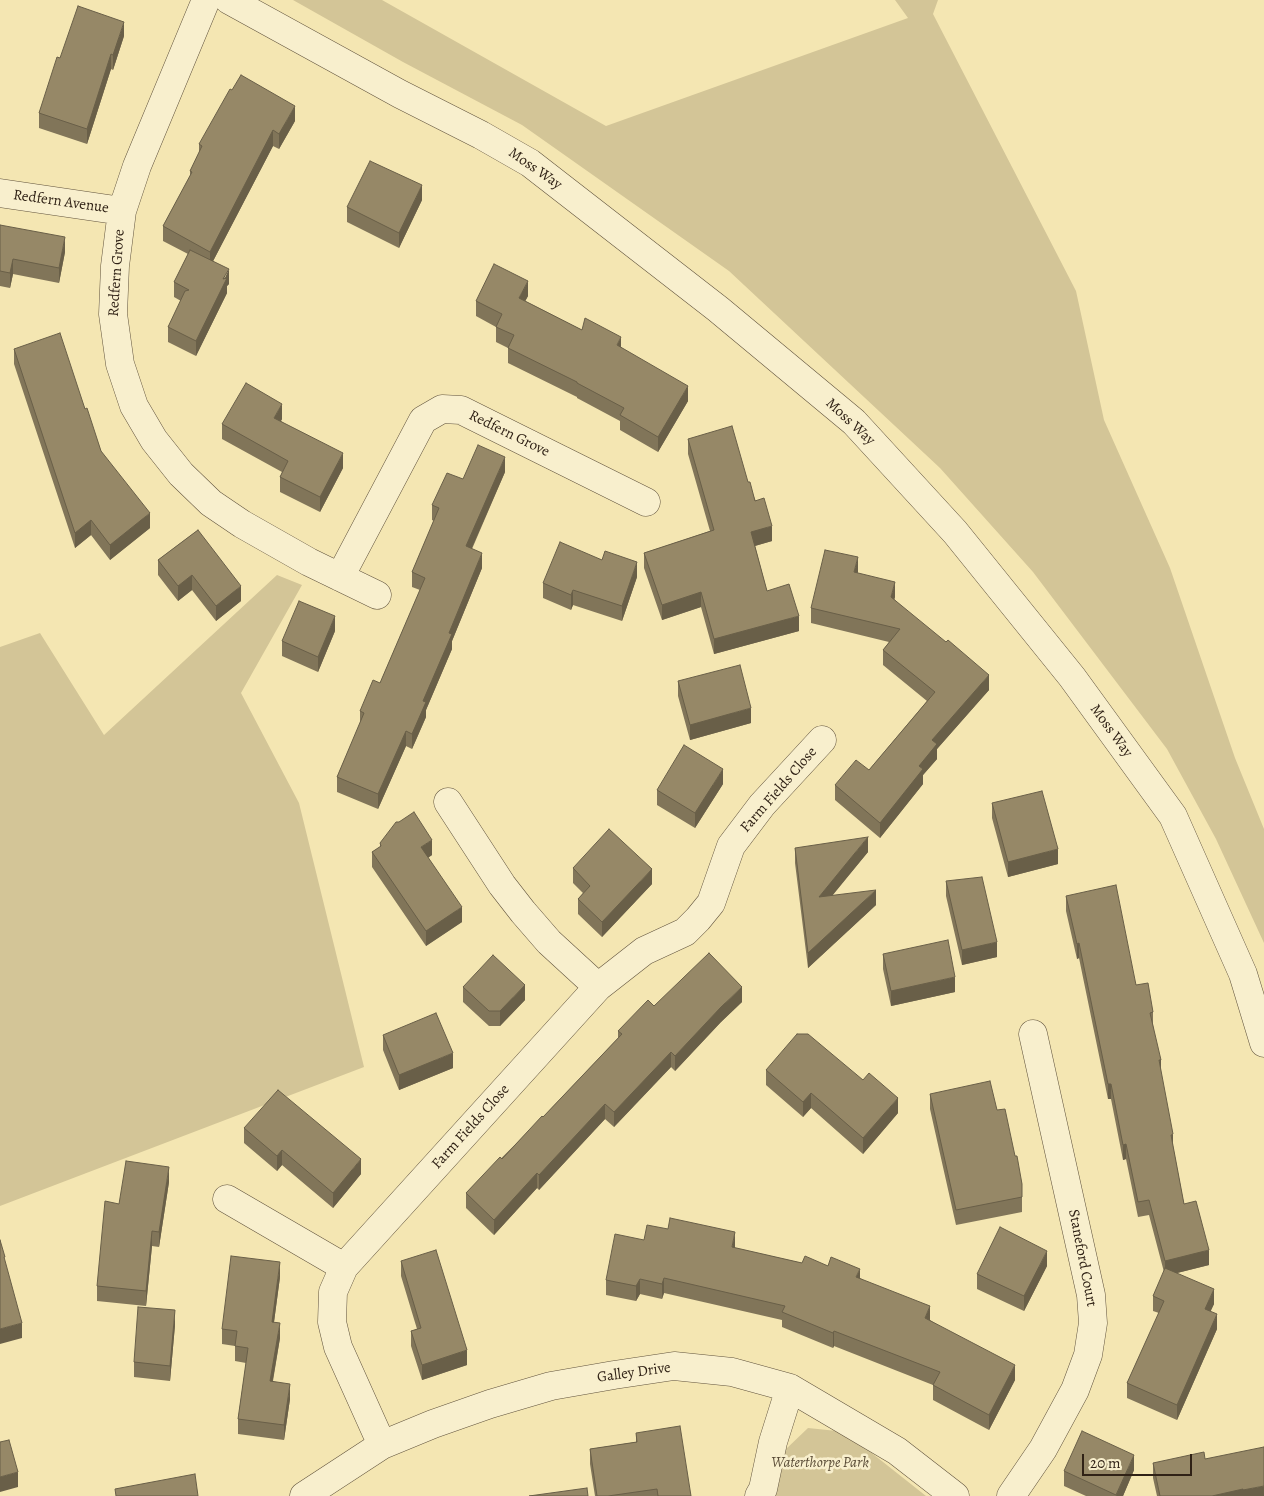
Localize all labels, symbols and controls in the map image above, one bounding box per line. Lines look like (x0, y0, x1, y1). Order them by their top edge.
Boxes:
street label: Moss Way (505, 144, 565, 194)
street label: Redfern Avenue (12, 186, 110, 218)
street label: Redfern Grove (105, 229, 129, 317)
street label: Moss Way (822, 395, 878, 449)
street label: Redfern Grove (466, 407, 552, 461)
street label: Moss Way (1086, 701, 1136, 761)
street label: Farm Fields Close (737, 744, 821, 836)
street label: Farm Fields Close (428, 1081, 514, 1173)
street label: Staneford Court (1064, 1208, 1100, 1308)
street label: Galley Drive (596, 1359, 672, 1387)
scale bar (1084, 1444, 1194, 1476)
text: 20 m (1090, 1453, 1121, 1473)
park label: Waterthorpe Park (771, 1454, 869, 1472)

